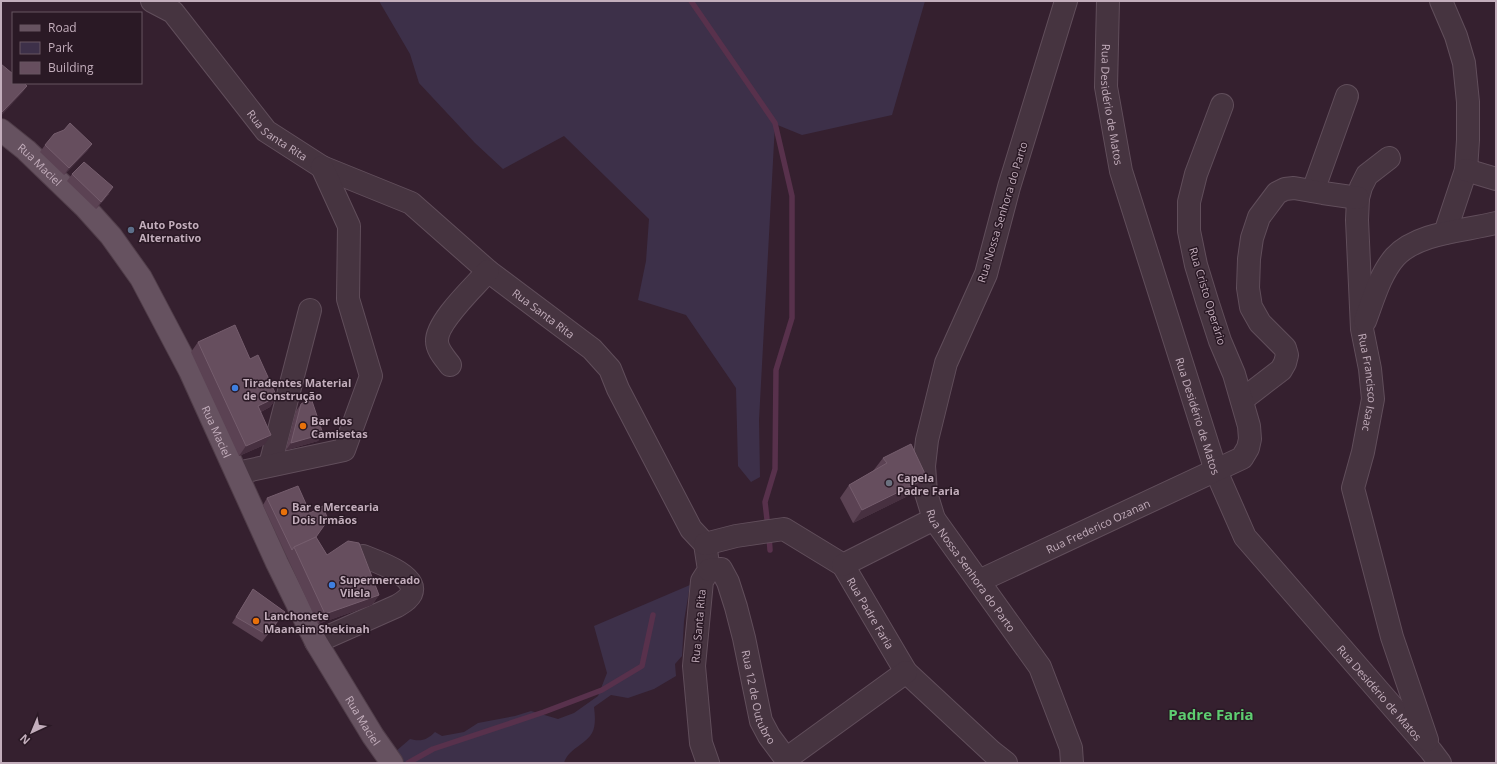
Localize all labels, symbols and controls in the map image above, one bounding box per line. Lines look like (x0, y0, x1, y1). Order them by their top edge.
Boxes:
legend (12, 12, 142, 84)
text: Road (48, 19, 77, 36)
text: Park (48, 39, 74, 56)
street label: Rua Desidério de Matos (1098, 44, 1127, 166)
text: Building (48, 59, 94, 76)
street label: Rua Santa Rita (244, 106, 311, 163)
street label: Rua Maciel (15, 139, 66, 189)
street label: Rua Nossa Senhora do Parto (973, 139, 1031, 284)
place label: Auto Posto Alternativo (139, 217, 201, 245)
marker: Auto Posto Alternativo (126, 225, 136, 235)
street label: Rua Cristo Operário (1186, 245, 1230, 347)
street label: Rua Santa Rita (510, 285, 578, 341)
street label: Rua Francisco Isaac (1356, 332, 1381, 433)
street label: Rua Desidério de Matos (1173, 355, 1224, 477)
place label: Tiradentes Material de Construção (243, 375, 351, 403)
marker: Tiradentes Material de Construção (230, 383, 240, 393)
street label: Rua Maciel (199, 403, 236, 460)
place label: Bar dos Camisetas (311, 413, 368, 441)
marker: Bar dos Camisetas (298, 421, 308, 431)
place label: Capela Padre Faria (897, 470, 960, 498)
marker: Capela Padre Faria (884, 478, 894, 488)
street label: Rua Frederico Ozanan (1043, 495, 1152, 556)
place label: Bar e Mercearia Dois Irmãos (292, 499, 379, 527)
marker: Bar e Mercearia Dois Irmãos (279, 507, 289, 517)
street label: Rua Nossa Senhora do Parto (924, 507, 1020, 635)
place label: Supermercado Vilela (340, 572, 420, 600)
street label: Rua Padre Faria (844, 574, 898, 651)
marker: Supermercado Vilela (327, 580, 337, 590)
street label: Rua Santa Rita (687, 589, 709, 663)
place label: Lanchonete Maanaim Shekinah (264, 608, 370, 636)
marker: Lanchonete Maanaim Shekinah (251, 616, 261, 626)
street label: Rua Desidério de Matos (1334, 641, 1426, 743)
street label: Rua 12 de Outubro (739, 648, 780, 747)
street label: Rua Maciel (343, 692, 384, 748)
district label: Padre Faria (1168, 704, 1254, 724)
north arrow (12, 712, 52, 752)
text: N (16, 731, 33, 748)

